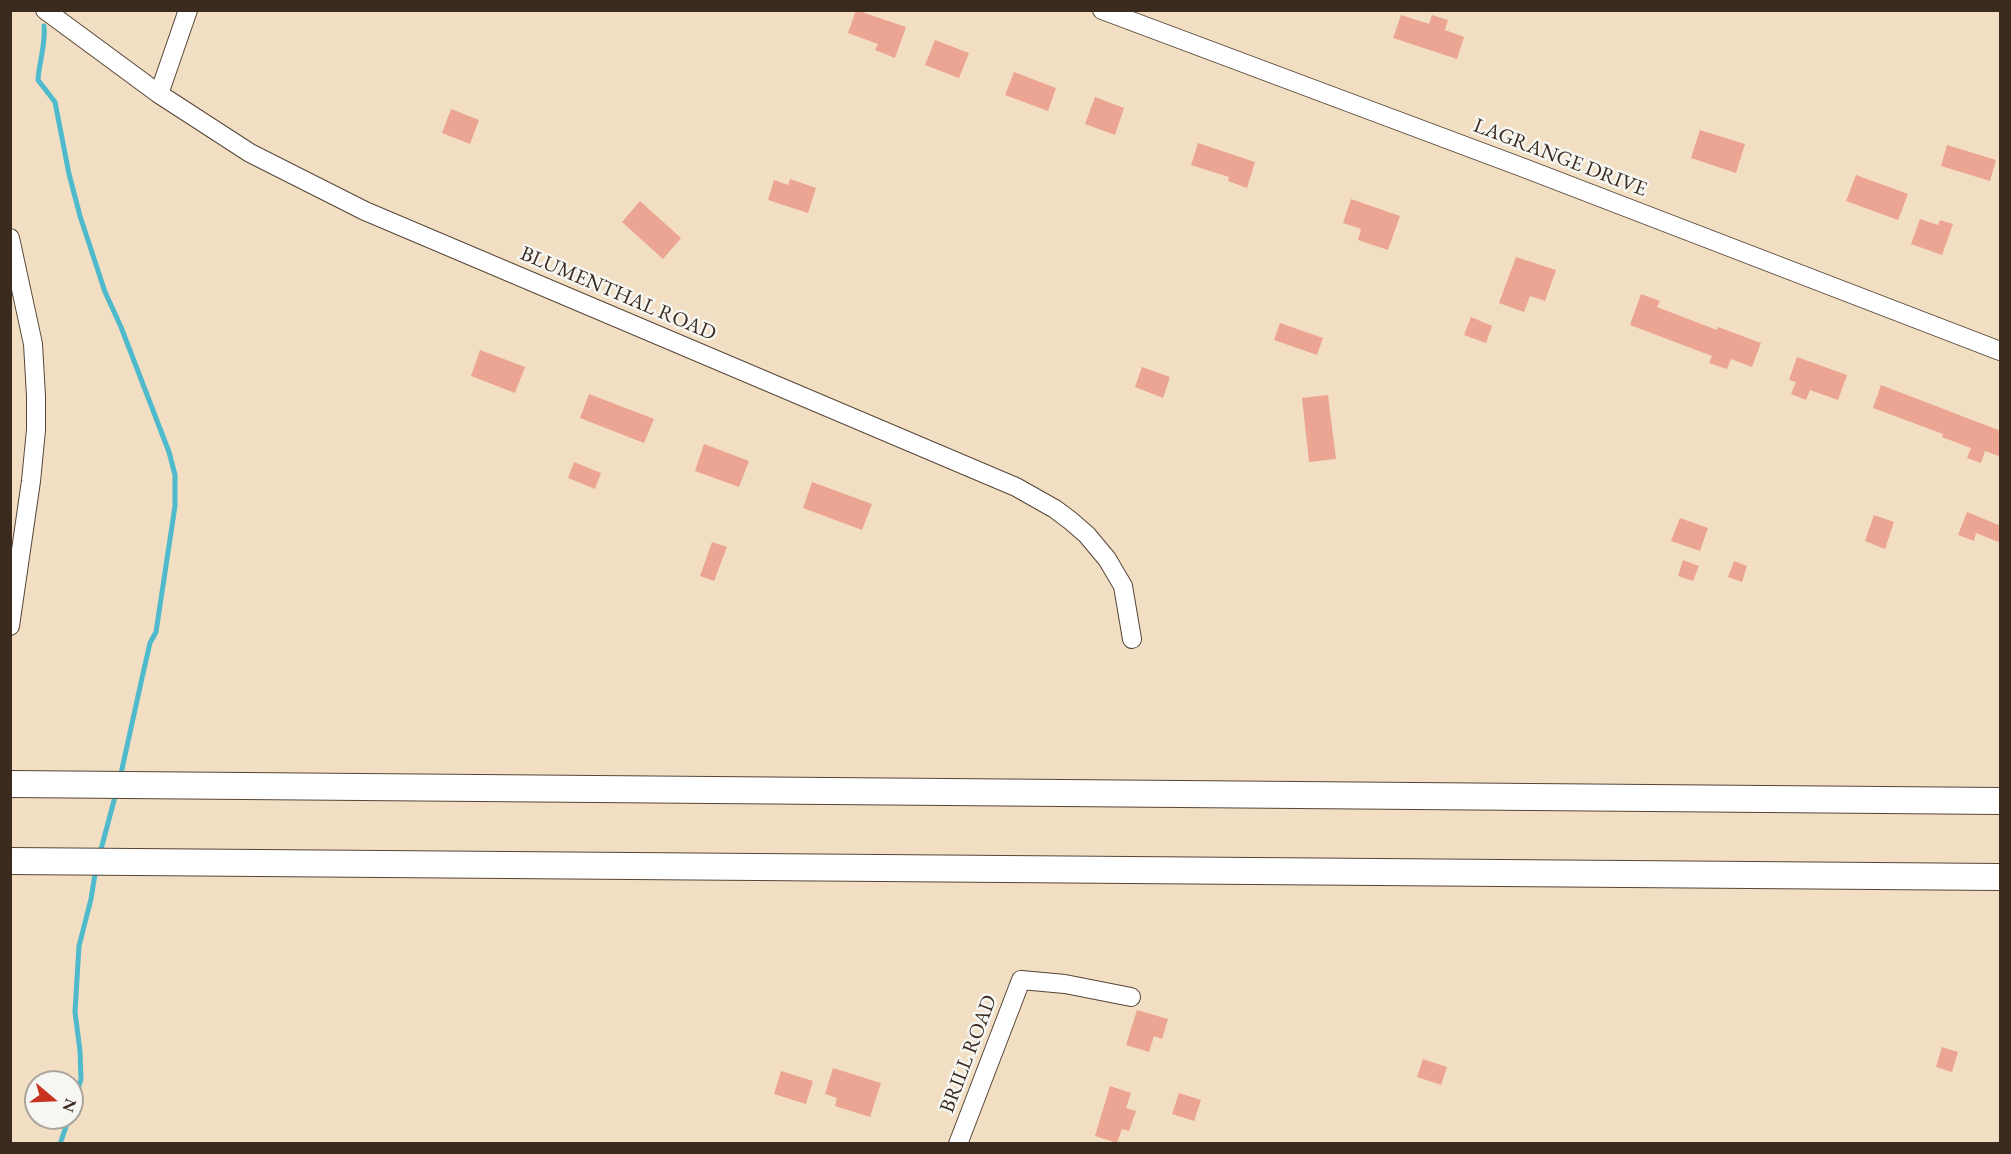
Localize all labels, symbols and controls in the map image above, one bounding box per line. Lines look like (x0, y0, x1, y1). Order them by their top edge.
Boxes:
street label: LAGRANGE DRIVE (1470, 113, 1650, 203)
street label: BLUMENTHAL ROAD (516, 241, 720, 347)
street label: BRILL ROAD (935, 992, 1003, 1116)
north arrow (24, 1070, 84, 1130)
text: N (58, 1096, 82, 1115)

